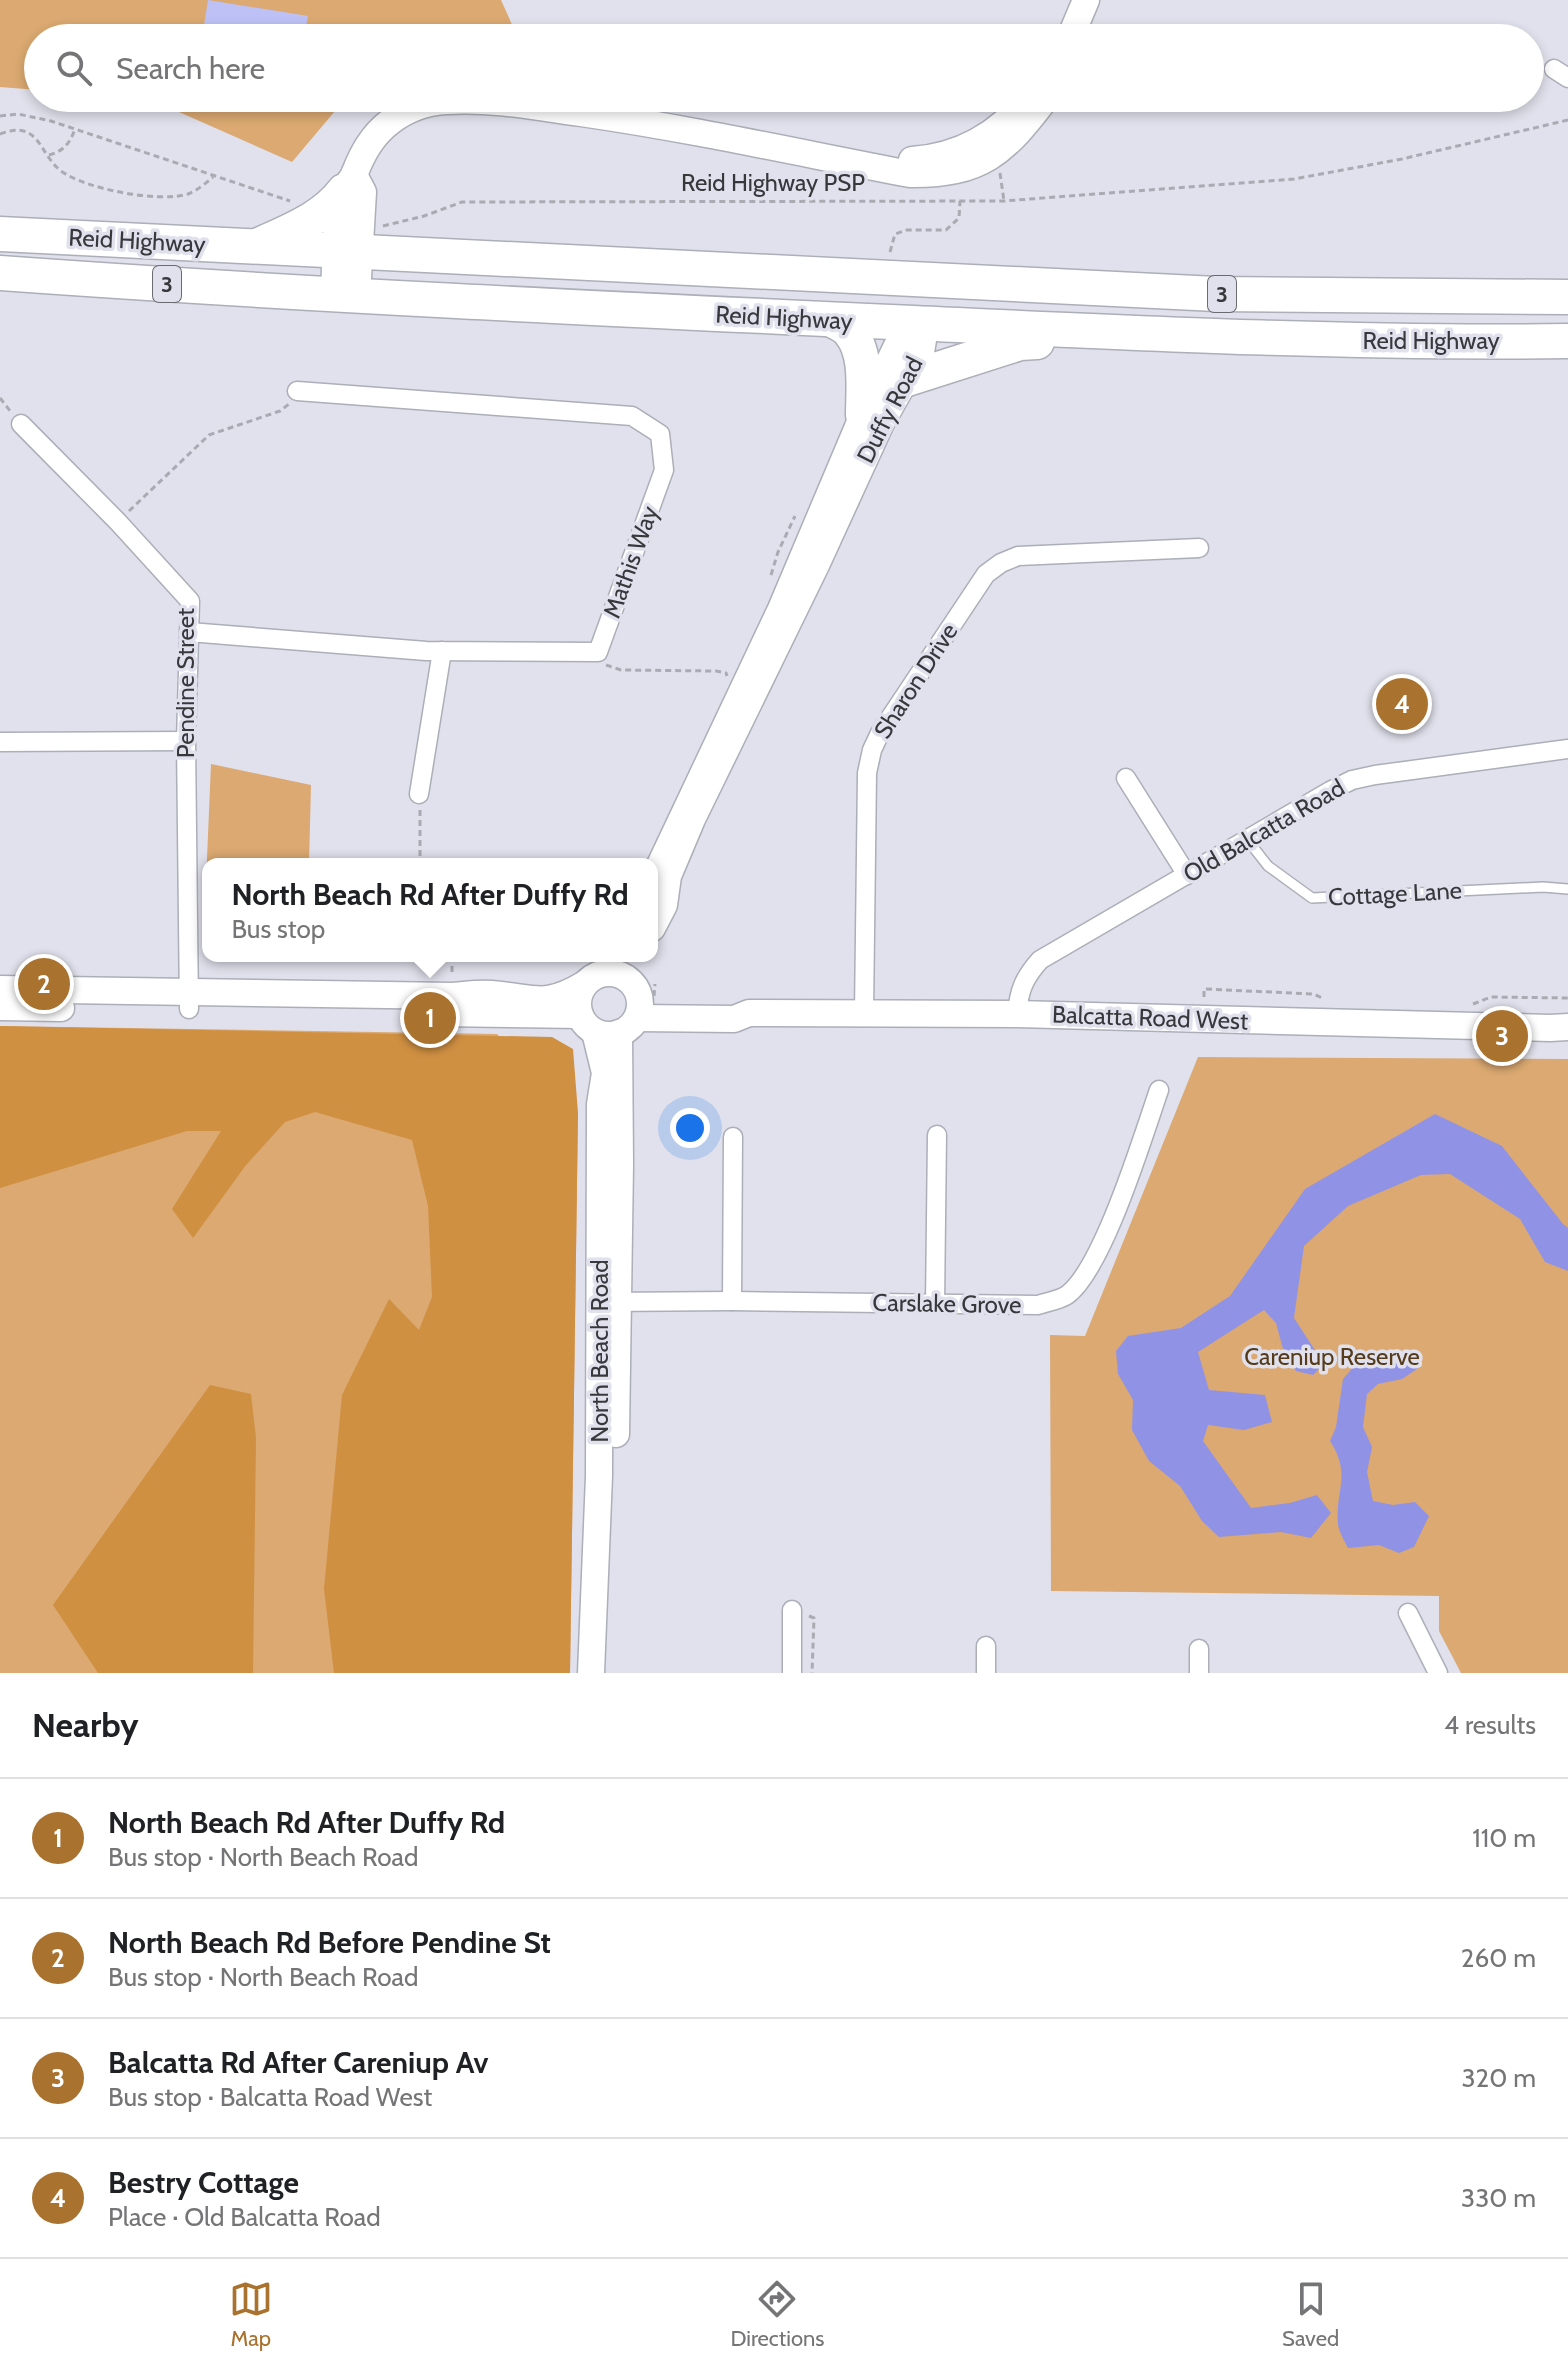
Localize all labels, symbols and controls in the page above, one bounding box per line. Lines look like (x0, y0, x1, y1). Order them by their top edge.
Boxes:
search box (24, 24, 1544, 112)
icon: search (52, 46, 96, 90)
text: Search here (116, 50, 265, 87)
street label: Reid Highway PSP (681, 168, 865, 197)
street label: Reid Highway (68, 222, 206, 259)
road number: 3 (153, 266, 181, 302)
road number: 3 (1208, 276, 1236, 312)
street label: Reid Highway (715, 299, 853, 336)
street label: Reid Highway (1362, 326, 1500, 355)
street label: Duffy Road (850, 352, 929, 468)
street label: Mathis Way (597, 502, 664, 622)
street label: Pendine Street (171, 608, 200, 758)
street label: Sharon Drive (868, 618, 964, 744)
pin: 4 (1376, 674, 1428, 734)
street label: Old Balcatta Road (1178, 773, 1350, 888)
popup (202, 858, 658, 962)
text: North Beach Rd After Duffy Rd (231, 876, 629, 913)
street label: Cottage Lane (1327, 876, 1463, 911)
text: Bus stop (231, 913, 325, 945)
pin: 2 (18, 954, 70, 1014)
pin: 1 (404, 988, 456, 1048)
street label: Balcatta Road West (1051, 1000, 1249, 1035)
pin: 3 (1476, 1006, 1528, 1066)
your location (670, 1108, 710, 1148)
street label: North Beach Road (585, 1259, 614, 1443)
street label: Carslake Grove (872, 1288, 1022, 1319)
park label: Careniup Reserve (1244, 1342, 1420, 1371)
text: Nearby (32, 1704, 139, 1746)
text: 4 results (1444, 1709, 1536, 1741)
text: North Beach Rd After Duffy Rd (108, 1804, 505, 1841)
text: 1 (53, 1822, 63, 1854)
text: 110 m (1472, 1822, 1536, 1854)
text: Bus stop · North Beach Road (108, 1841, 418, 1873)
text: North Beach Rd Before Pendine St (108, 1924, 551, 1961)
text: 2 (51, 1942, 65, 1974)
text: 260 m (1461, 1942, 1536, 1974)
text: Bus stop · North Beach Road (108, 1961, 418, 1993)
text: Balcatta Rd After Careniup Av (108, 2044, 488, 2081)
text: 3 (51, 2062, 65, 2094)
text: 320 m (1462, 2062, 1536, 2094)
text: Bus stop · Balcatta Road West (108, 2081, 432, 2113)
text: Bestry Cottage (108, 2164, 299, 2201)
text: 4 (50, 2182, 66, 2214)
text: 330 m (1461, 2182, 1536, 2214)
text: Place · Old Balcatta Road (108, 2201, 381, 2233)
tab: Map (229, 2277, 273, 2352)
tab: Directions (730, 2277, 824, 2352)
tab: Saved (1282, 2277, 1339, 2352)

